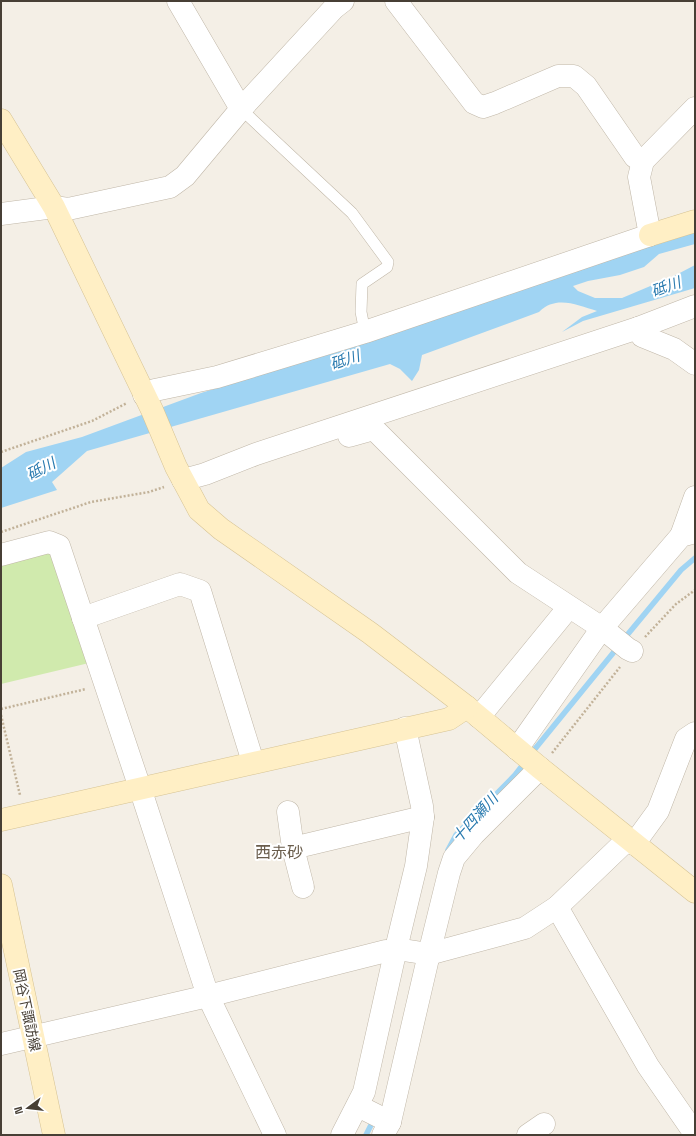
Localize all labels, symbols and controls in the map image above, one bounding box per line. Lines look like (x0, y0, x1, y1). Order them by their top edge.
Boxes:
water label: 砥川 (648, 272, 685, 301)
water label: 砥川 (328, 345, 364, 373)
water label: 砥川 (23, 452, 60, 484)
water label: 十四瀬川 (447, 788, 503, 846)
district label: 西赤砂 (255, 842, 303, 863)
street label: 岡谷下諏訪線 (9, 967, 45, 1053)
north arrow (8, 1088, 48, 1128)
text: N (11, 1105, 26, 1116)

